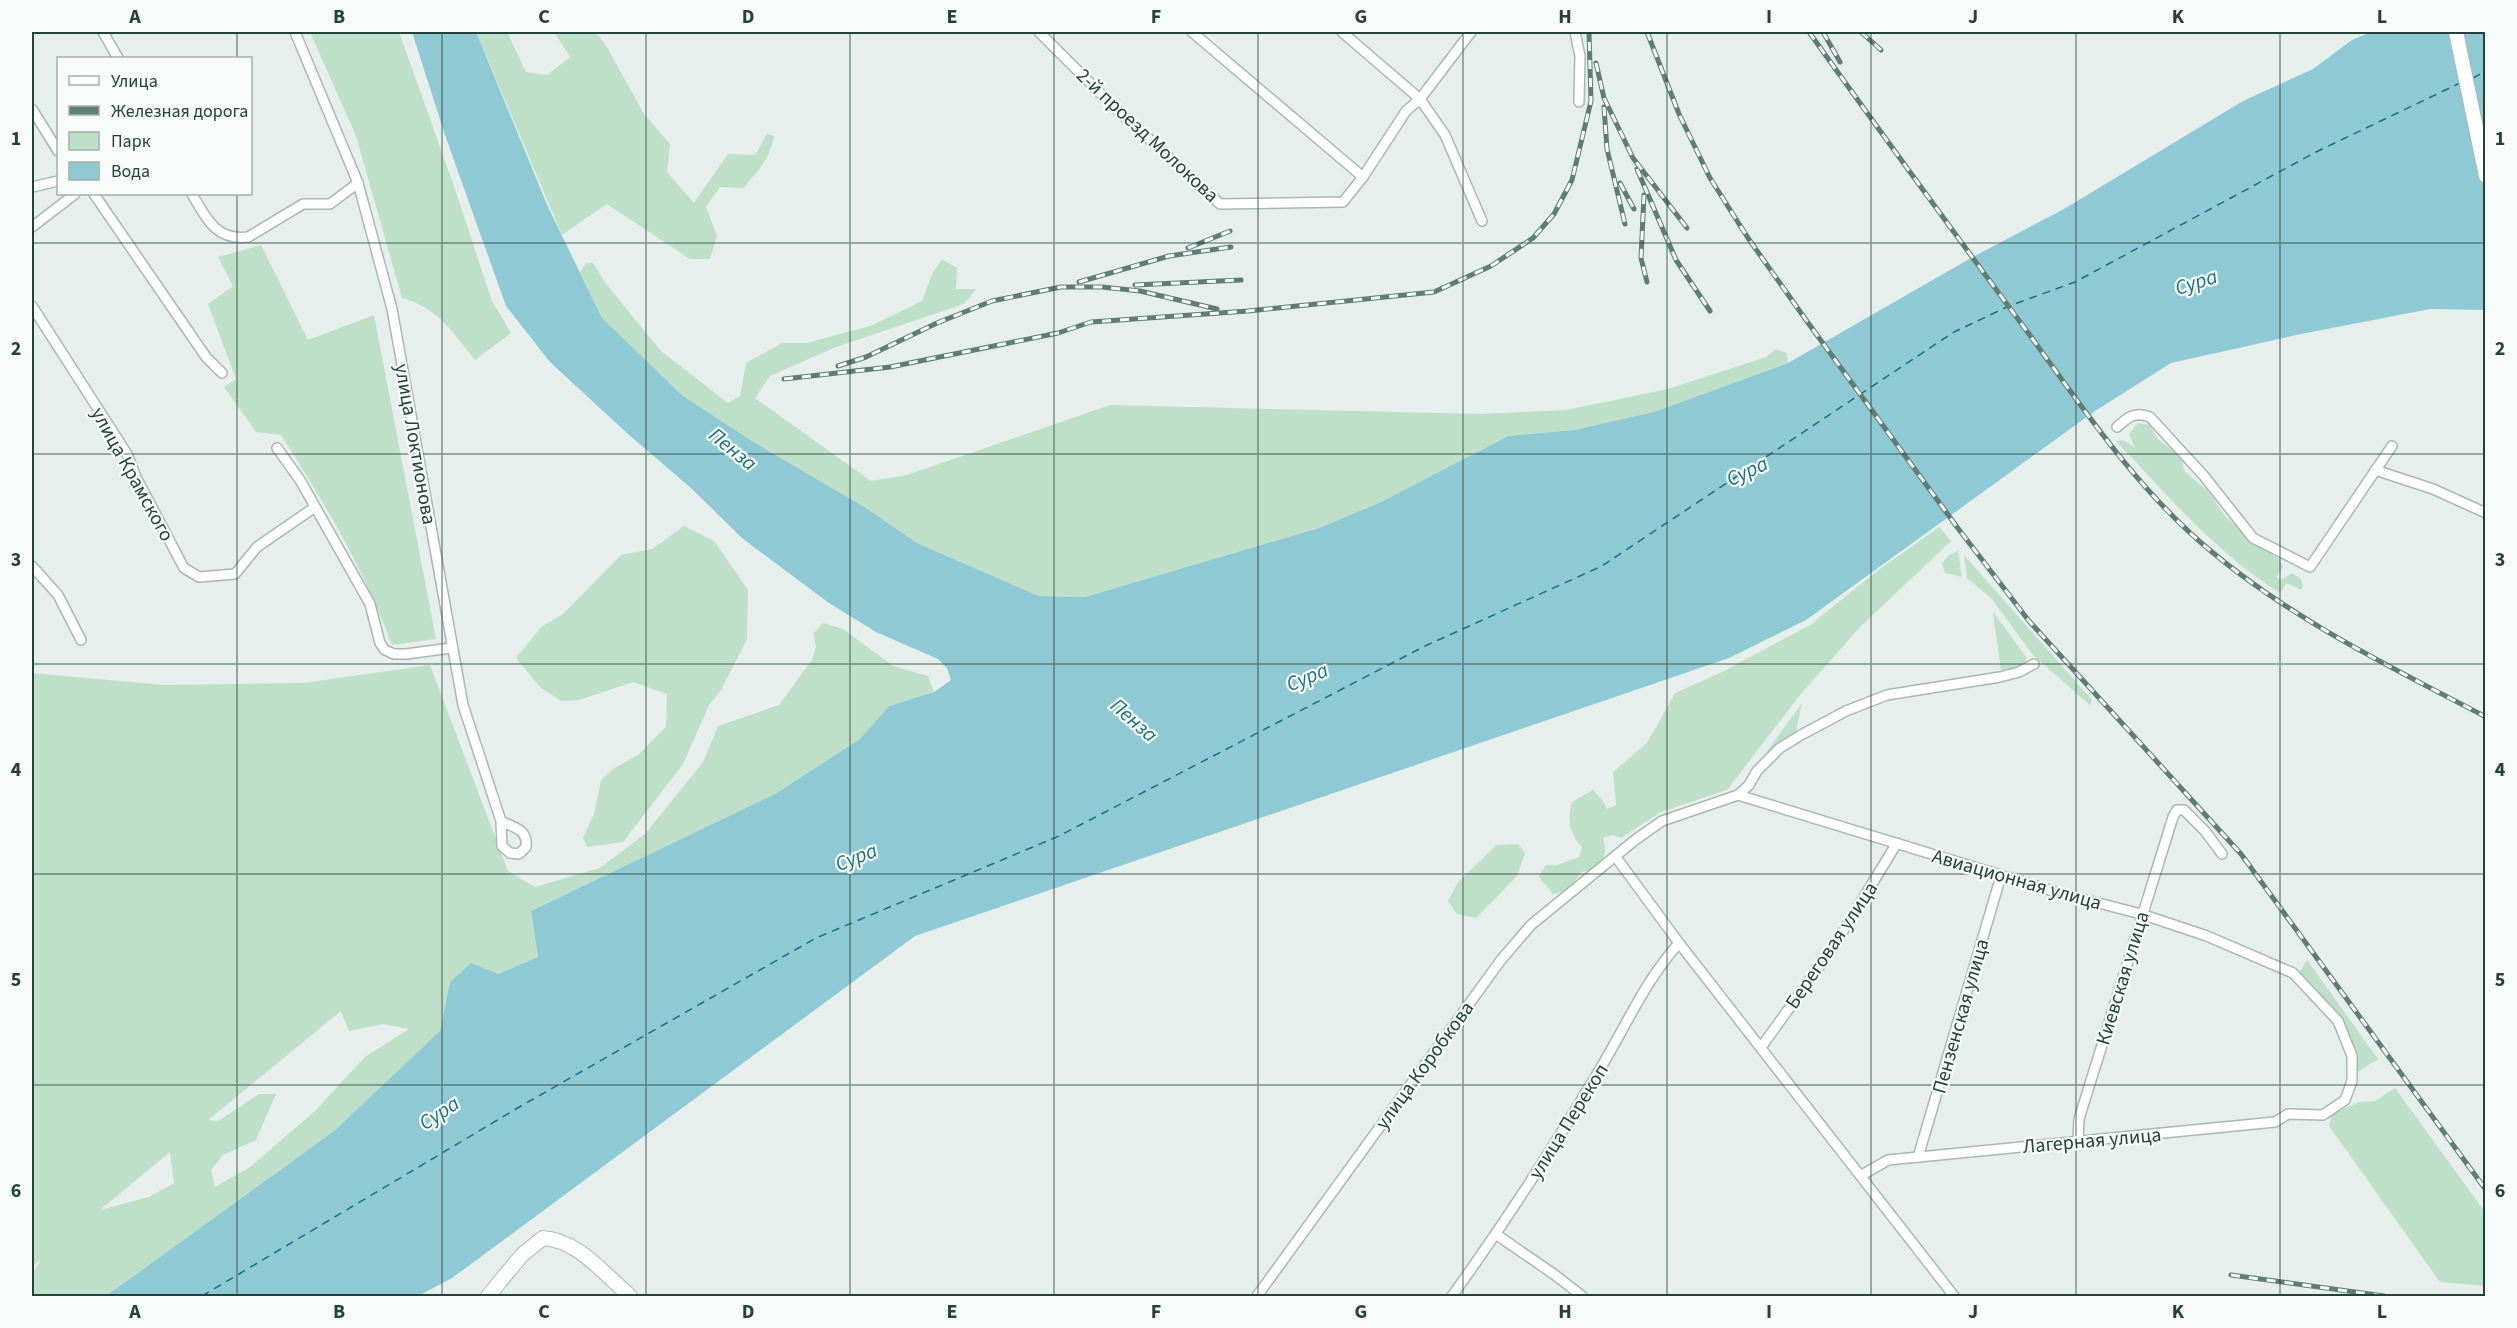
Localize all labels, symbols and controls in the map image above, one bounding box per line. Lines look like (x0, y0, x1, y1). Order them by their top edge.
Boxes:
text: A (128, 3, 141, 31)
text: B (333, 3, 345, 31)
text: C (538, 3, 550, 31)
text: D (742, 3, 754, 31)
text: E (947, 3, 957, 31)
text: F (1151, 3, 1161, 31)
text: G (1355, 3, 1367, 31)
text: H (1558, 3, 1572, 31)
text: I (1766, 3, 1772, 31)
text: J (1968, 3, 1978, 31)
text: K (2172, 3, 2185, 31)
text: L (2377, 3, 2387, 31)
legend (57, 57, 252, 195)
street label: 2-й проезд Молокова (1070, 62, 1225, 209)
text: Улица (111, 69, 158, 94)
text: Железная дорога (111, 99, 248, 124)
text: 1 (11, 125, 21, 153)
text: 1 (2495, 125, 2505, 153)
text: Парк (111, 129, 151, 154)
text: Вода (111, 159, 150, 184)
water label: Сура (2171, 261, 2221, 303)
text: 2 (11, 335, 21, 363)
text: 2 (2495, 335, 2505, 363)
street label: улица Локтионова (387, 361, 443, 527)
street label: улица Крамского (84, 402, 181, 547)
water label: Пенза (702, 420, 764, 478)
water label: Сура (1721, 448, 1773, 494)
text: 3 (11, 546, 21, 574)
text: 3 (2495, 546, 2505, 574)
water label: Сура (1281, 655, 1333, 699)
water label: Пенза (1104, 691, 1164, 749)
text: 4 (11, 756, 22, 784)
text: 4 (2495, 756, 2506, 784)
water label: Сура (830, 835, 882, 879)
street label: Авиационная улица (1929, 842, 2105, 918)
street label: Береговая улица (1779, 876, 1885, 1015)
street label: Киевская улица (2089, 908, 2157, 1049)
street label: Пензенская улица (1925, 936, 1996, 1097)
text: 5 (11, 966, 21, 994)
text: 5 (2495, 966, 2505, 994)
street label: улица Коробкова (1369, 996, 1481, 1135)
street label: улица Перекоп (1522, 1058, 1616, 1185)
water label: Сура (413, 1089, 465, 1137)
street label: Лагерная улица (2022, 1121, 2163, 1161)
text: 6 (11, 1177, 21, 1205)
text: 6 (2495, 1177, 2505, 1205)
text: A (128, 1298, 141, 1326)
text: B (333, 1298, 345, 1326)
text: C (538, 1298, 550, 1326)
text: D (742, 1298, 754, 1326)
text: E (947, 1298, 957, 1326)
text: F (1151, 1298, 1161, 1326)
text: G (1355, 1298, 1367, 1326)
text: H (1558, 1298, 1572, 1326)
text: I (1766, 1298, 1772, 1326)
text: J (1968, 1298, 1978, 1326)
text: K (2172, 1298, 2185, 1326)
text: L (2377, 1298, 2387, 1326)

